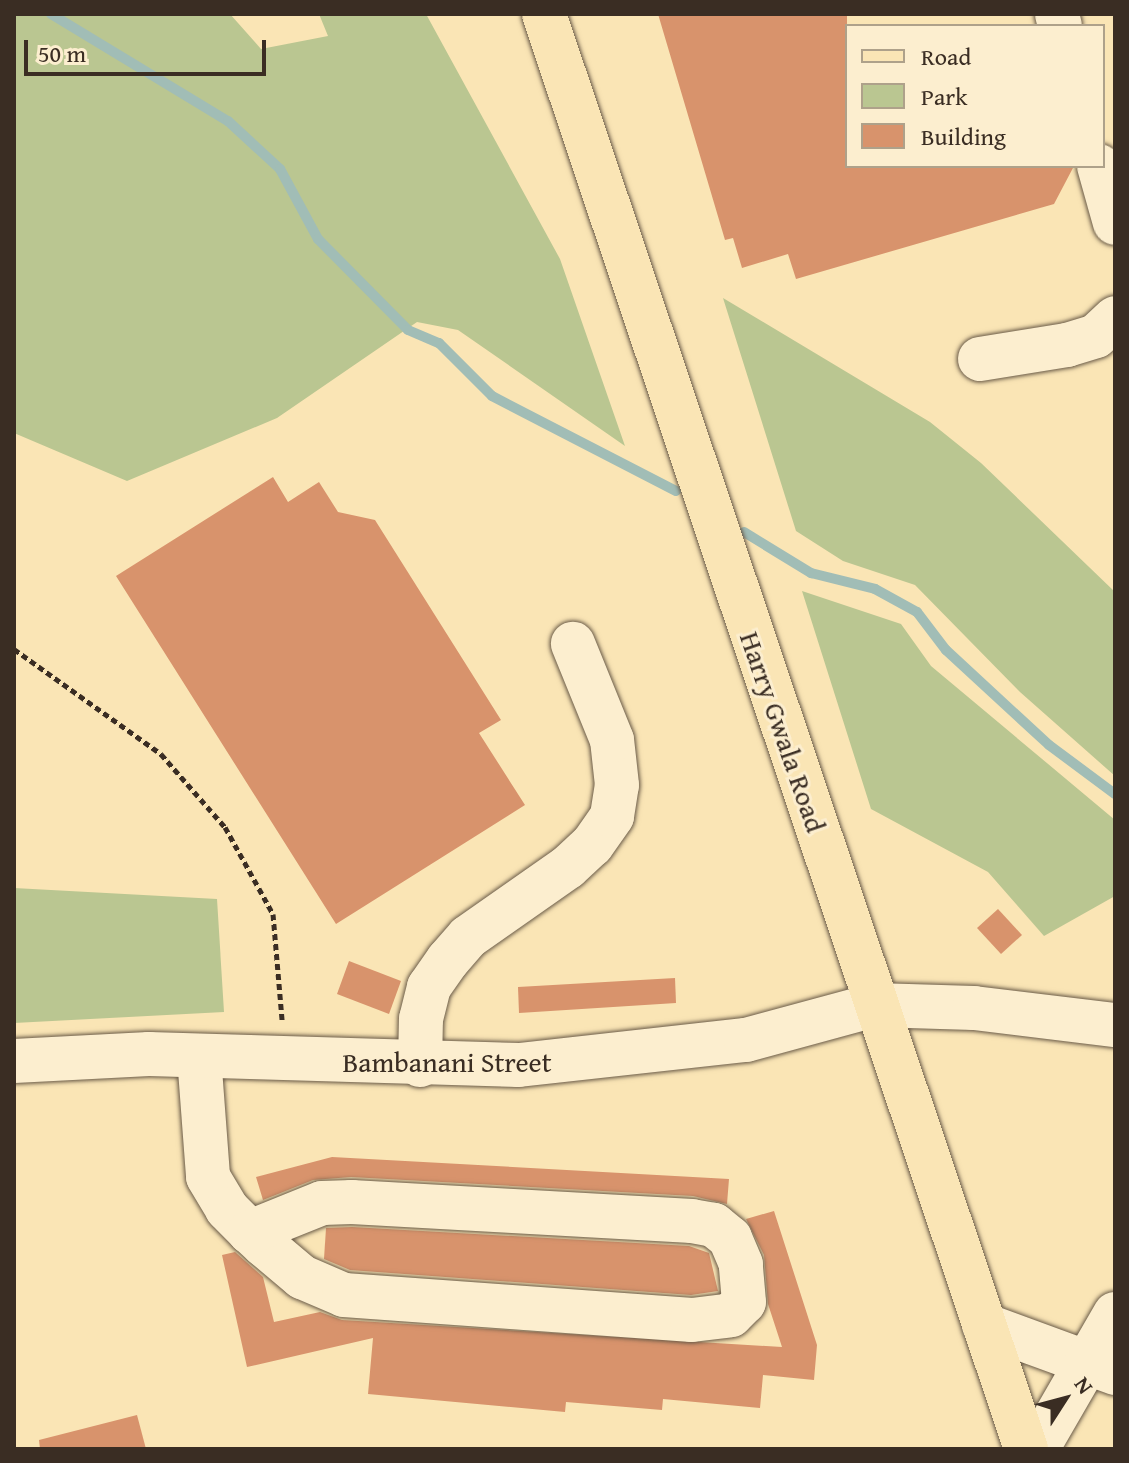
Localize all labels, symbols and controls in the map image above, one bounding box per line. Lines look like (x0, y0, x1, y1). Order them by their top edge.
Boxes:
scale bar (28, 24, 270, 74)
legend (845, 24, 1105, 168)
text: 50 m (38, 36, 86, 71)
text: Road (921, 39, 971, 74)
text: Park (921, 79, 967, 114)
text: Building (921, 119, 1006, 154)
street label: Harry Gwala Road (733, 627, 833, 837)
street label: Bambanani Street (342, 1045, 552, 1079)
north arrow (1025, 1359, 1105, 1439)
text: N (1067, 1370, 1102, 1400)

